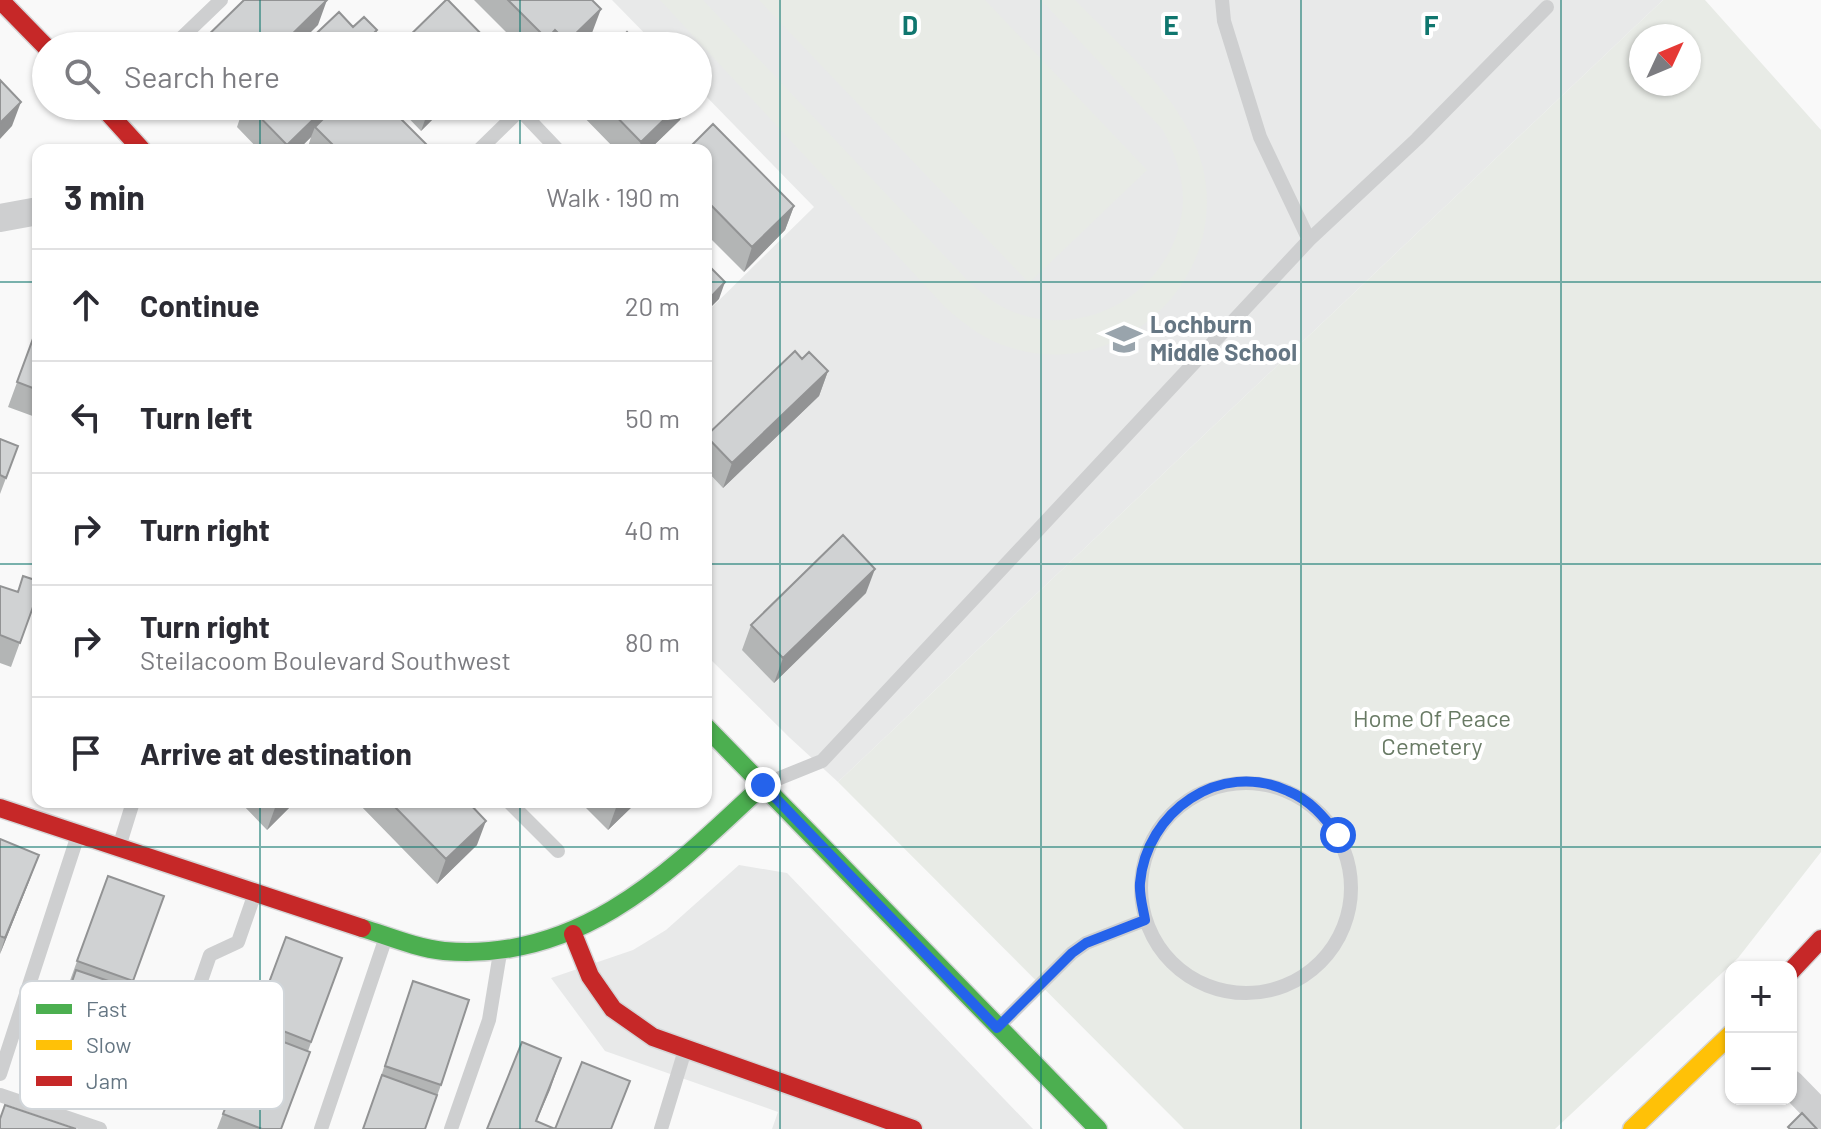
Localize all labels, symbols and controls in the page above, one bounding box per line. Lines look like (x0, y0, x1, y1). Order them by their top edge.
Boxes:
text: D (902, 9, 918, 40)
text: E (1163, 9, 1179, 40)
text: F (1424, 9, 1439, 40)
north arrow (1629, 24, 1701, 96)
search box (32, 32, 712, 120)
icon: search (60, 54, 104, 98)
text: Search here (124, 58, 280, 94)
text: 3 min (64, 176, 145, 217)
text: Walk · 190 m (546, 181, 680, 212)
icon: ahead (64, 283, 108, 327)
text: Continue (140, 287, 260, 323)
text: 20 m (625, 290, 680, 321)
place label: Lochburn Middle School (1150, 309, 1297, 366)
school or university icon: Lochburn Middle School (1105, 320, 1143, 358)
icon: left (64, 395, 108, 439)
text: Turn left (140, 399, 253, 435)
text: 50 m (625, 402, 680, 433)
icon: right (64, 507, 108, 551)
text: Turn right (140, 511, 270, 547)
text: 40 m (624, 514, 680, 545)
text: Turn right (140, 608, 270, 644)
icon: right (64, 619, 108, 663)
text: 80 m (625, 626, 680, 657)
text: Steilacoom Boulevard Southwest (140, 644, 511, 675)
park label: Home Of Peace Cemetery (1353, 703, 1511, 760)
icon: arrive (64, 731, 108, 775)
text: Arrive at destination (140, 735, 412, 771)
route end (745, 767, 781, 803)
route start (1320, 817, 1356, 853)
map controls (1725, 961, 1797, 1105)
button: + (1725, 961, 1797, 1033)
legend (20, 981, 284, 1109)
text: Fast (86, 995, 128, 1021)
text: Slow (86, 1031, 131, 1057)
button: − (1725, 1033, 1797, 1105)
text: Jam (86, 1067, 128, 1093)

